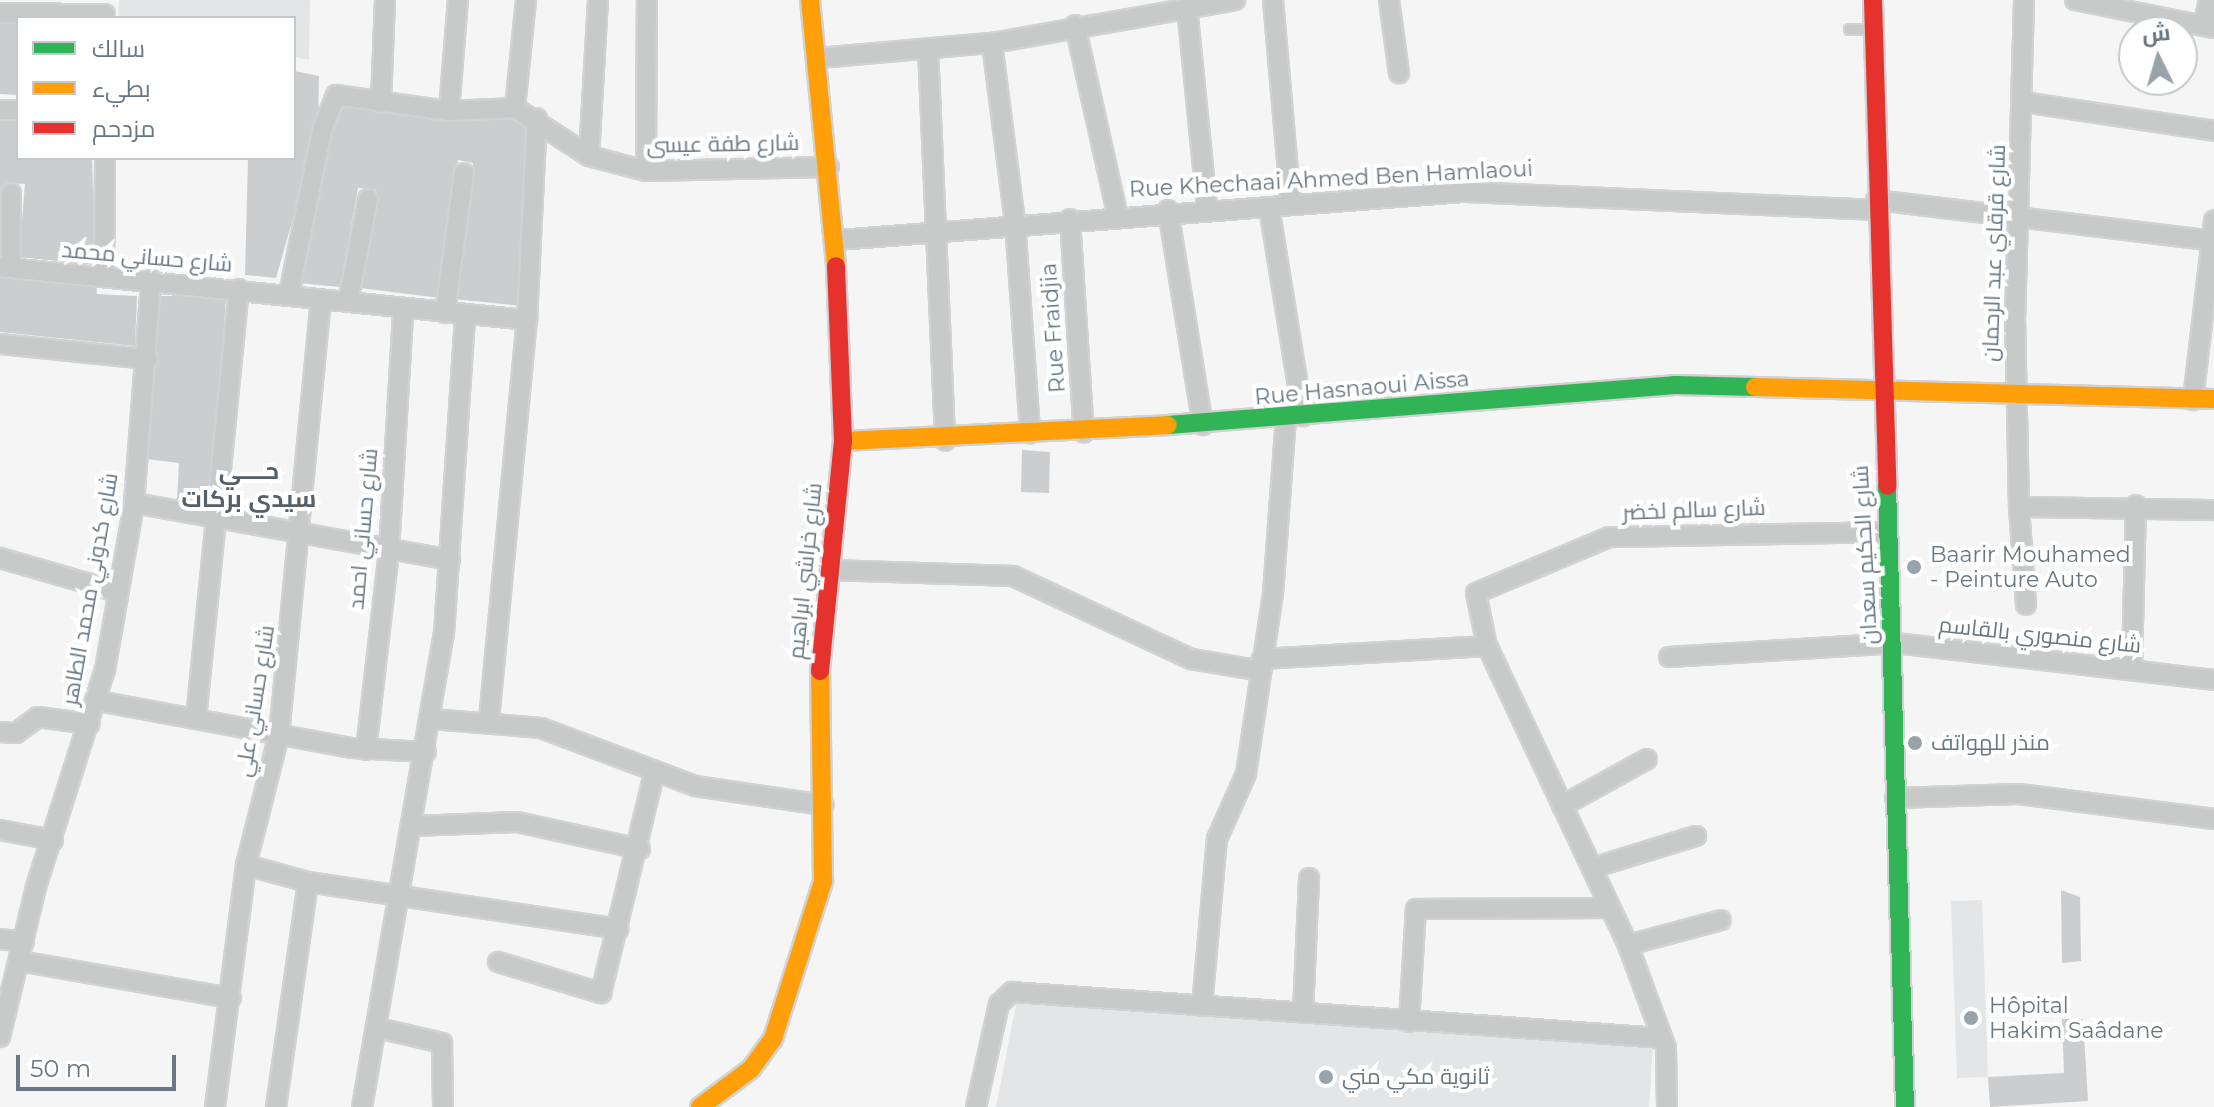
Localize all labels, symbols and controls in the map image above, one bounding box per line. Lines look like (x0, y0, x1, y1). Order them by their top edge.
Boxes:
legend (16, 16, 296, 160)
north arrow (2118, 16, 2198, 96)
text: ش (2141, 19, 2171, 48)
text: سالك (92, 34, 145, 63)
text: بطيء (92, 74, 151, 103)
text: مزدحم (92, 114, 155, 143)
street label: شارع طفة عيسى (646, 129, 800, 159)
street label: شارع قرقاي عبد الرحمان (1977, 144, 2011, 362)
street label: Rue Khechaai Ahmed Ben Hamlaoui (1128, 155, 1534, 203)
street label: شارع حساني محمد (61, 236, 233, 278)
street label: Rue Fraidjia (1035, 262, 1071, 394)
street label: Rue Hasnaoui Aissa (1253, 365, 1471, 411)
street label: شارع حساني احمد (343, 447, 383, 611)
district label: حــــي سيدي بركات (182, 457, 316, 513)
street label: شارع الحكيم سعدان (1847, 465, 1883, 645)
street label: شارع كدوني محمد الطاهر (57, 471, 123, 707)
street label: شارع خراشي ابراهيم (783, 482, 827, 660)
street label: شارع سالم لخضر (1622, 494, 1766, 526)
place label: Baarir Mouhamed - Peinture Auto (1930, 541, 2131, 592)
marker: Baarir Mouhamed - Peinture Auto (1905, 558, 1923, 576)
street label: شارع منصوري بالقاسم (1937, 611, 2143, 659)
street label: شارع حساني علي (230, 623, 280, 779)
place label: منذر للهواتف (1931, 730, 2050, 756)
marker: منذر للهواتف (1906, 734, 1924, 752)
place label: Hôpital Hakim Saâdane (1989, 992, 2164, 1044)
marker: Hôpital Hakim Saâdane (1960, 1007, 1982, 1029)
scale bar (20, 1039, 180, 1089)
text: 50 m (30, 1054, 91, 1083)
place label: ثانوية مكي مني (1342, 1064, 1490, 1090)
marker: ثانوية مكي مني (1317, 1068, 1335, 1086)

